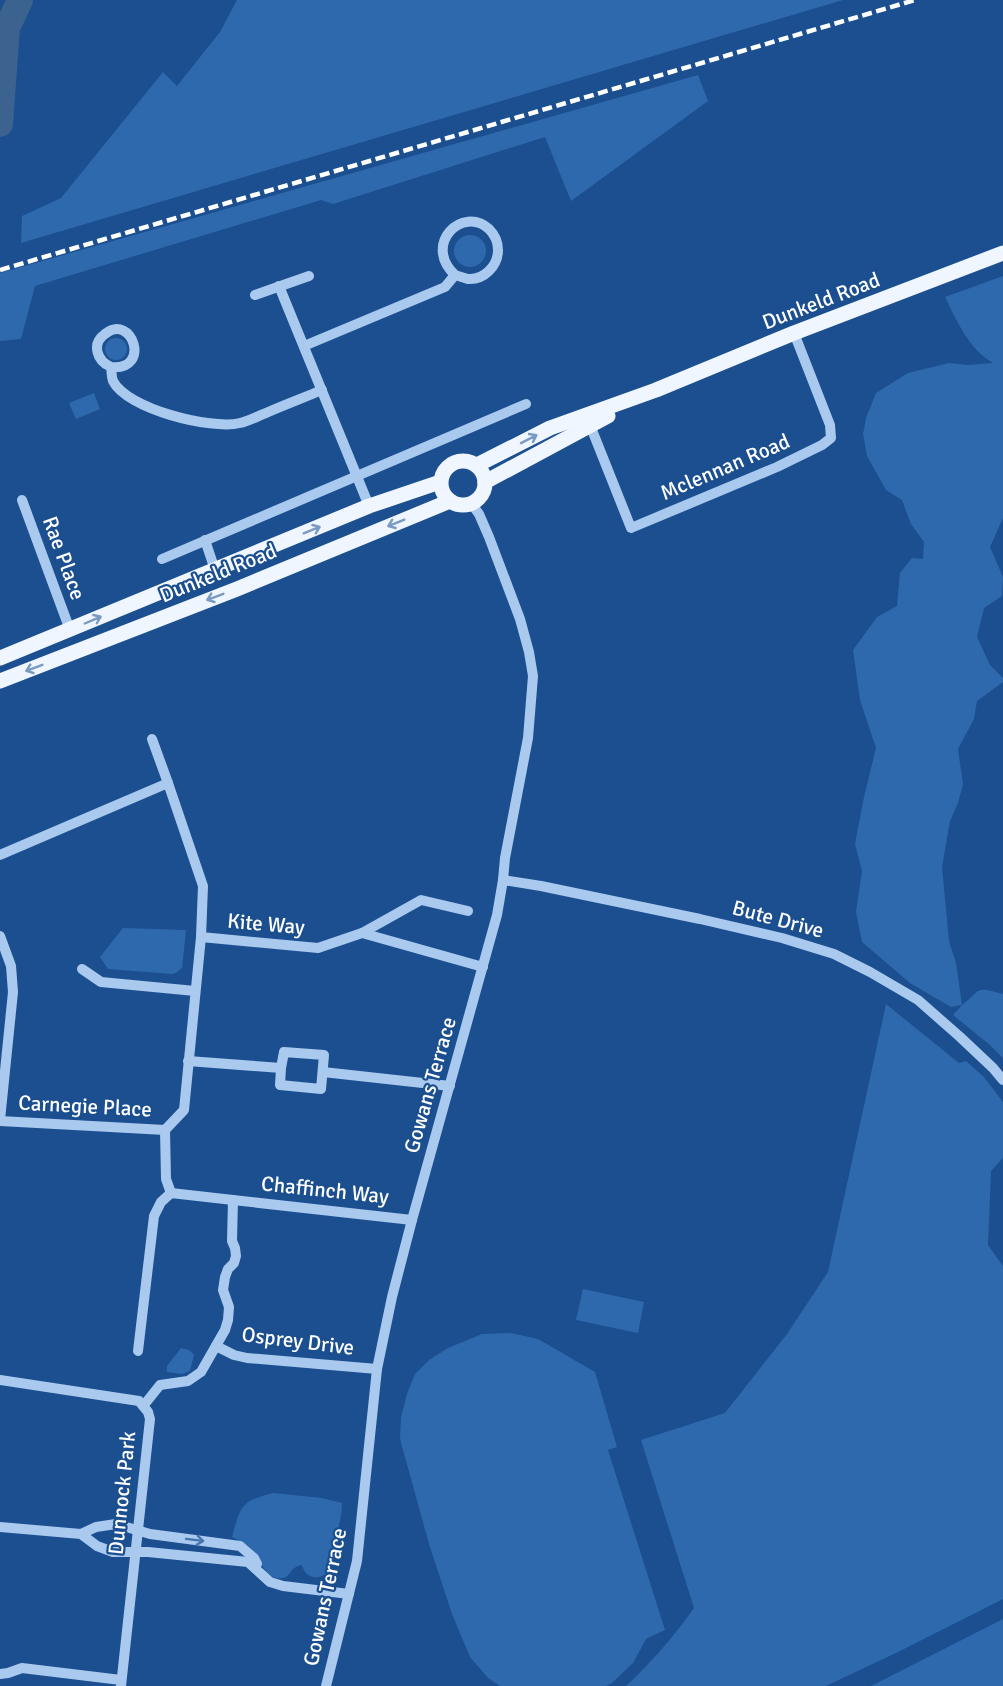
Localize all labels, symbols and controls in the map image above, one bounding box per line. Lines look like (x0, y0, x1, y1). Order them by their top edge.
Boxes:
street label: Dunkeld Road (758, 267, 884, 335)
street label: Mclennan Road (656, 428, 794, 506)
one-way arrow (520, 433, 538, 444)
street label: Rae Place (37, 513, 91, 603)
one-way arrow (387, 518, 405, 529)
one-way arrow (302, 524, 321, 535)
street label: Dunkeld Road (156, 538, 280, 608)
one-way arrow (206, 592, 225, 603)
one-way arrow (84, 614, 102, 625)
one-way arrow (25, 663, 43, 674)
street label: Bute Drive (730, 894, 826, 944)
street label: Kite Way (226, 908, 306, 940)
street label: Gowans Terrace (398, 1014, 462, 1156)
street label: Carnegie Place (18, 1090, 152, 1122)
street label: Chaffinch Way (260, 1170, 390, 1210)
street label: Osprey Drive (240, 1321, 356, 1361)
street label: Dunnock Park (103, 1429, 141, 1556)
street label: Gowans Terrace (298, 1526, 352, 1668)
one-way arrow (185, 1534, 204, 1545)

